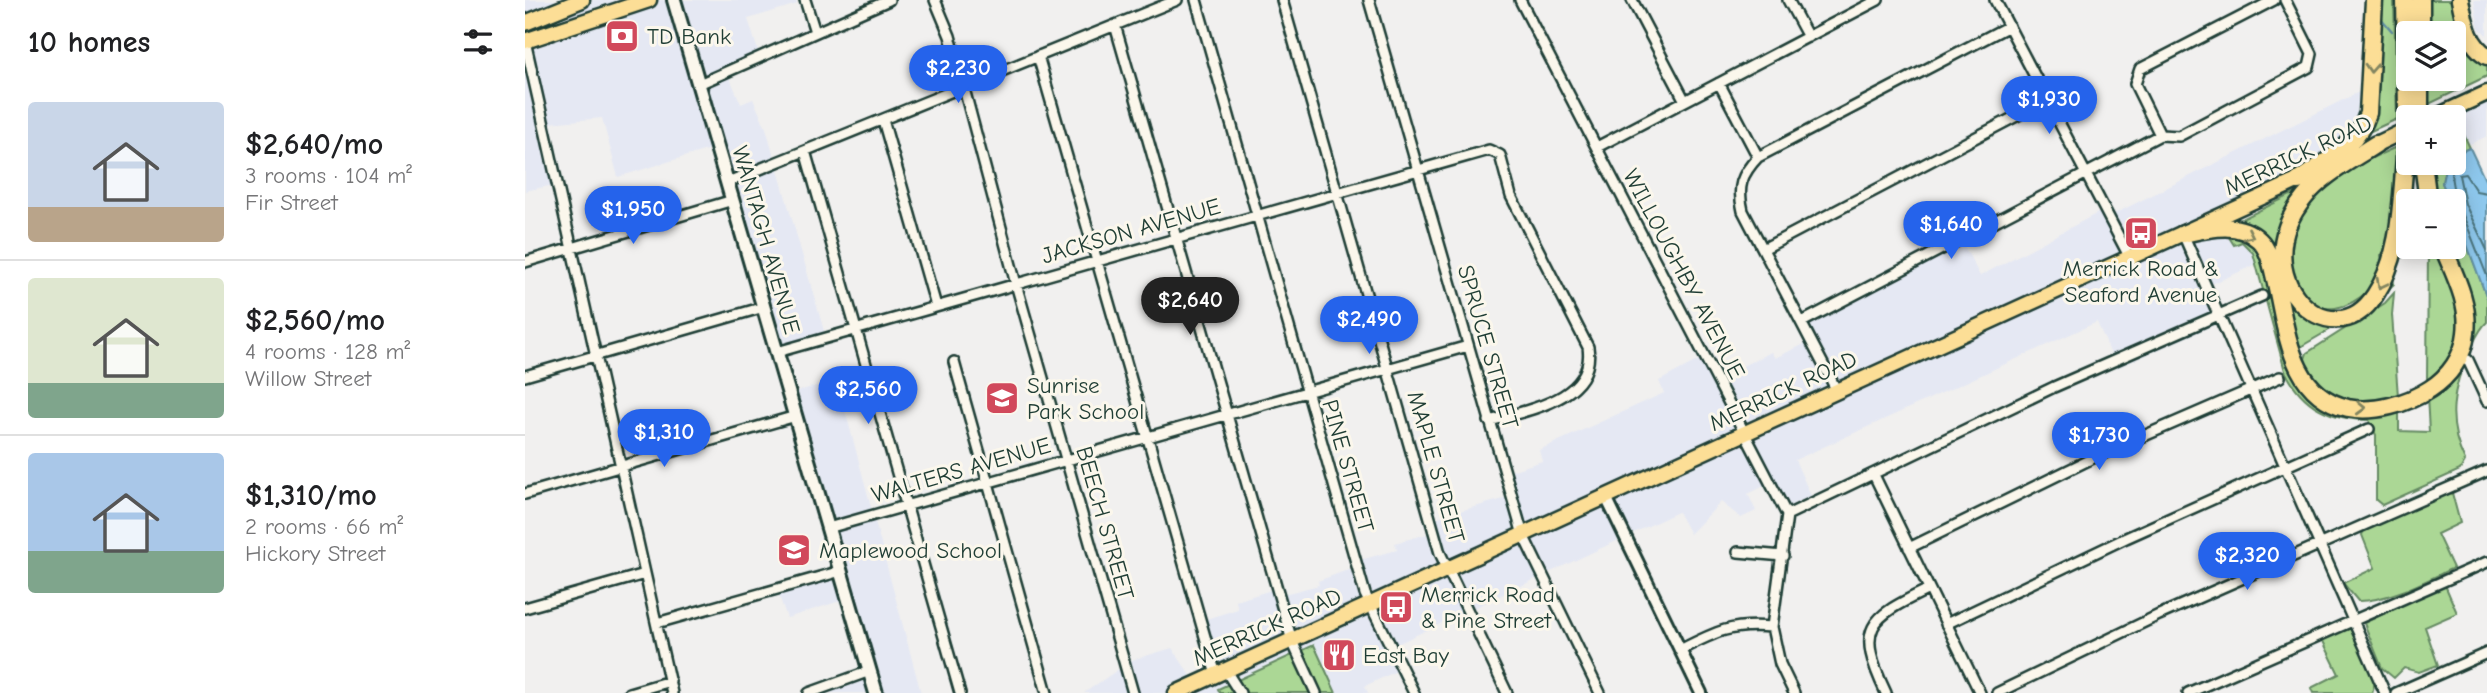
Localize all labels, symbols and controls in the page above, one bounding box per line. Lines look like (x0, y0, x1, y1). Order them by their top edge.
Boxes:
bank icon: TD Bank (603, 17, 641, 55)
map controls (2396, 21, 2466, 259)
button: layers (2396, 21, 2466, 91)
icon: filters (459, 23, 497, 61)
place label: TD Bank (647, 23, 731, 50)
text: 10 homes (28, 25, 150, 60)
pin: $2,230 (901, 46, 1015, 105)
text: $2,230 (925, 54, 991, 81)
one-way arrow (2363, 63, 2378, 74)
pin: $1,930 (1992, 76, 2106, 136)
text: $1,930 (2017, 85, 2081, 112)
button: + (2396, 105, 2466, 175)
street label: MERRICK ROAD (2220, 109, 2376, 201)
text: $2,640/mo (245, 127, 383, 162)
icon: home (84, 130, 168, 214)
street label: WANTAGH AVENUE (726, 143, 806, 337)
text: 3 rooms · 104 m² (245, 162, 412, 189)
street label: WILLOUGHBY AVENUE (1617, 164, 1751, 384)
pin: $1,950 (576, 187, 690, 246)
text: Fir Street (245, 189, 338, 216)
button: − (2396, 189, 2466, 259)
street label: JACKSON AVENUE (1039, 193, 1224, 269)
text: $1,950 (601, 195, 665, 222)
pin: $1,640 (1894, 202, 2008, 261)
text: $1,640 (1919, 210, 1983, 237)
bus stop icon: Merrick Road & Seaford Avenue (2122, 214, 2160, 252)
one-way arrow (2241, 226, 2254, 240)
place label: Merrick Road & Seaford Avenue (2063, 255, 2219, 308)
street label: SPRUCE STREET (1452, 262, 1524, 432)
one-way arrow (2376, 277, 2390, 289)
pin: $2,640 (1133, 278, 1247, 337)
text: $2,640 (1157, 286, 1223, 313)
pin: $2,490 (1312, 296, 1426, 356)
text: $2,560/mo (245, 303, 385, 338)
text: $2,490 (1336, 305, 1402, 332)
icon: home (84, 306, 168, 390)
text: 4 rooms · 128 m² (245, 338, 410, 365)
street label: MERRICK ROAD (1705, 345, 1861, 437)
text: Willow Street (245, 365, 371, 392)
pin: $2,560 (811, 366, 925, 426)
place label: Sunrise Park School (1027, 372, 1144, 425)
text: $2,560 (834, 375, 902, 402)
school or university icon: Sunrise Park School (983, 379, 1021, 417)
street label: MAPLE STREET (1401, 388, 1471, 546)
street label: PINE STREET (1316, 397, 1380, 535)
one-way arrow (2356, 401, 2367, 416)
pin: $1,310 (607, 410, 721, 469)
pin: $1,730 (2042, 412, 2156, 472)
text: $1,310 (634, 418, 694, 445)
text: $1,730 (2068, 421, 2130, 448)
street label: WALTERS AVENUE (868, 431, 1054, 508)
street label: BEECH STREET (1070, 443, 1140, 603)
text: $1,310/mo (245, 478, 377, 513)
icon: home (84, 481, 168, 565)
text: 2 rooms · 66 m² (245, 513, 403, 540)
school or university icon: Maplewood School (775, 531, 813, 569)
pin: $2,320 (2190, 532, 2304, 592)
place label: Maplewood School (819, 537, 1002, 564)
text: Hickory Street (245, 540, 385, 567)
text: $2,320 (2214, 541, 2280, 568)
place label: Merrick Road & Pine Street (1421, 581, 1555, 634)
street label: MERRICK ROAD (1188, 582, 1346, 672)
bus stop icon: Merrick Road & Pine Street (1377, 588, 1415, 626)
restaurant icon: East Bay (1320, 636, 1358, 674)
place label: East Bay (1363, 642, 1450, 669)

